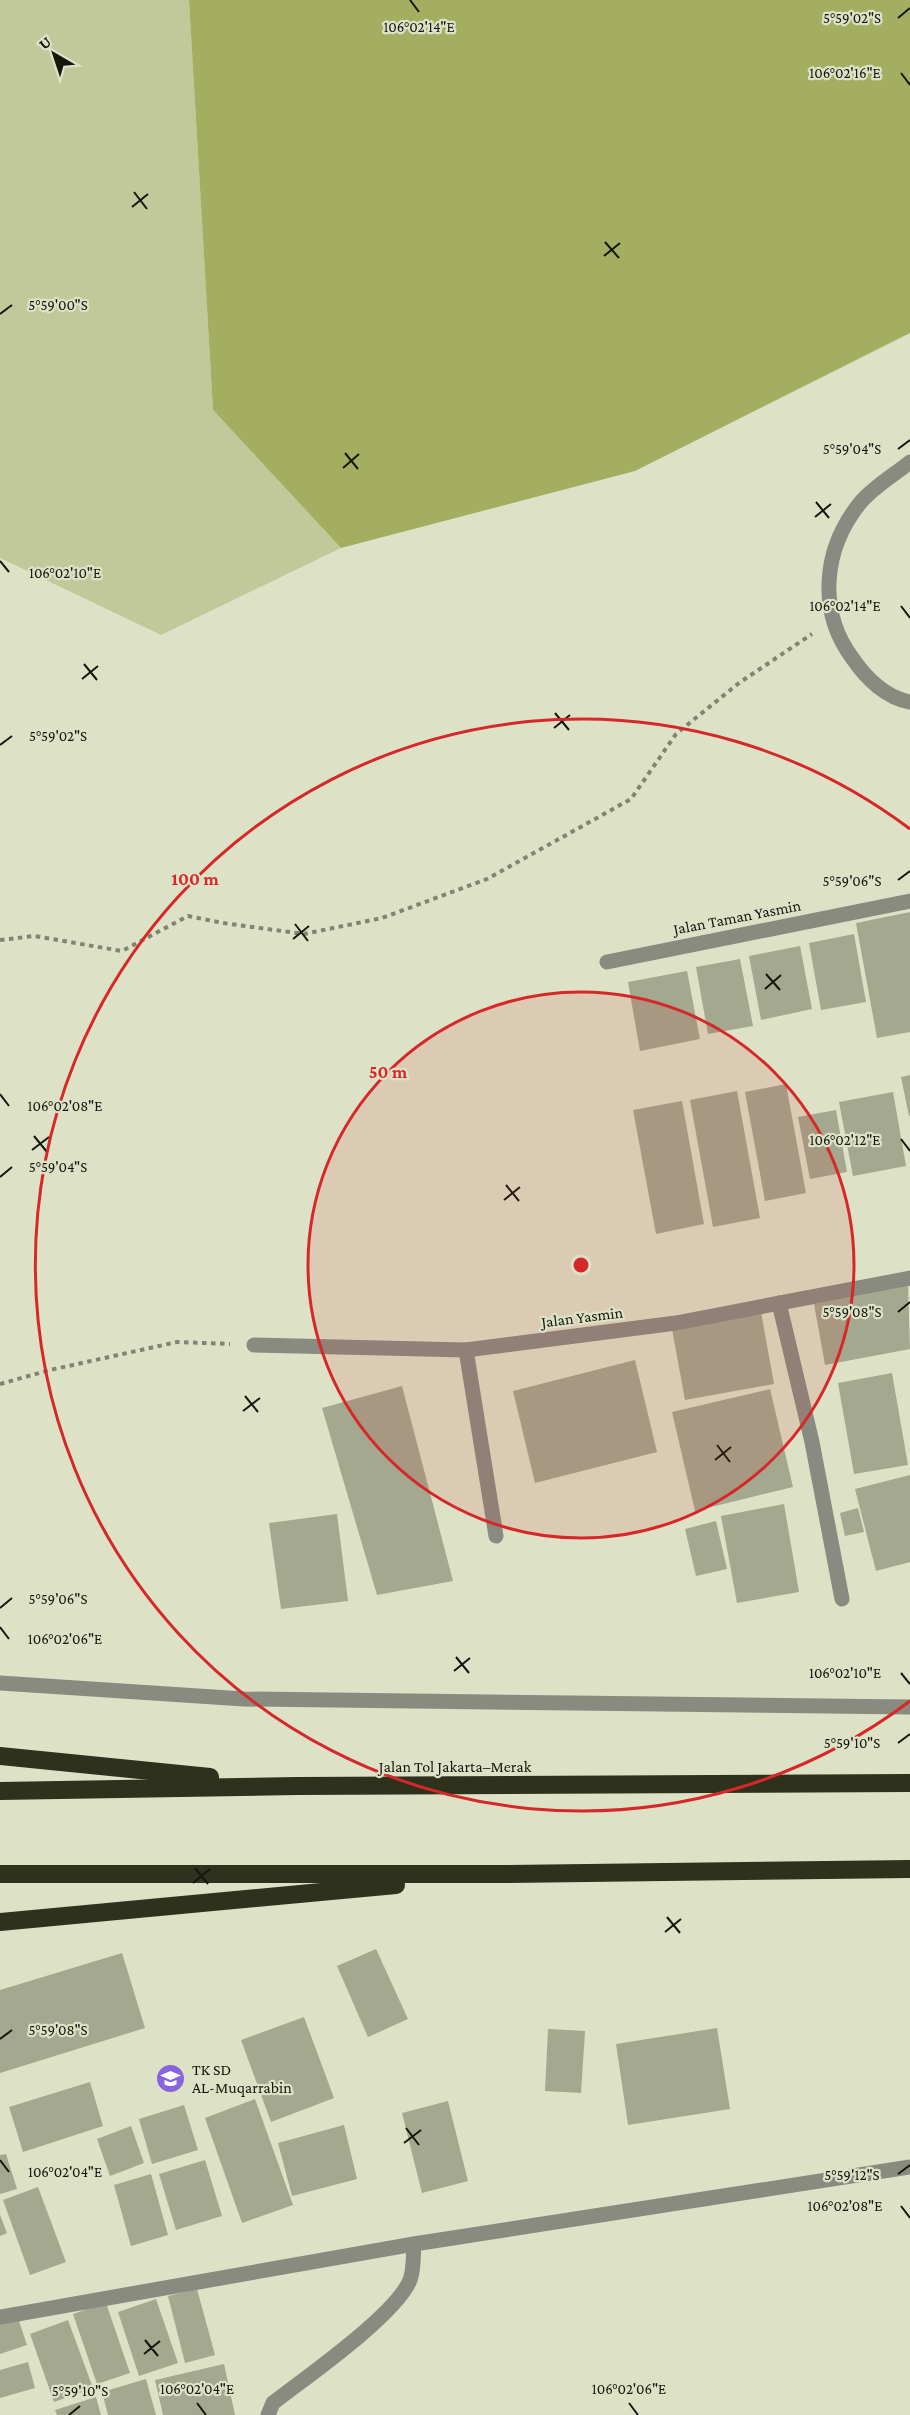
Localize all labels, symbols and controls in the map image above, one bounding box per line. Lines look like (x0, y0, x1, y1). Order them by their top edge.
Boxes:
text: 5°59'02"S (823, 10, 881, 26)
text: 106°02'14"E (383, 19, 455, 35)
north arrow (24, 24, 84, 84)
text: U (35, 33, 55, 53)
text: 106°02'16"E (809, 65, 881, 81)
text: 5°59'00"S (28, 297, 88, 313)
text: 5°59'04"S (823, 441, 881, 457)
text: 106°02'10"E (29, 565, 101, 581)
text: 106°02'14"E (809, 598, 881, 614)
text: 5°59'02"S (29, 728, 87, 744)
text: 100 m (171, 869, 219, 889)
text: 5°59'06"S (823, 873, 881, 889)
street label: Jalan Taman Yasmin (670, 896, 803, 939)
text: 50 m (369, 1062, 408, 1082)
text: 106°02'08"E (28, 1098, 102, 1114)
text: 106°02'12"E (810, 1132, 880, 1148)
text: 5°59'04"S (29, 1159, 87, 1175)
centre of rings (571, 1255, 591, 1275)
street label: Jalan Yasmin (538, 1304, 624, 1332)
text: 5°59'08"S (822, 1304, 882, 1320)
text: 5°59'06"S (29, 1591, 87, 1607)
text: 106°02'06"E (28, 1631, 102, 1647)
text: 106°02'10"E (809, 1665, 881, 1681)
text: 5°59'10"S (824, 1735, 880, 1751)
street label: Jalan Tol Jakarta–Merak (377, 1758, 532, 1776)
text: 5°59'08"S (28, 2022, 88, 2038)
place label: TK SD AL-Muqarrabin (192, 2061, 292, 2097)
school or university icon: TK SD AL-Muqarrabin (155, 2062, 187, 2094)
text: 106°02'04"E (28, 2164, 102, 2180)
text: 5°59'12"S (824, 2167, 880, 2183)
text: 106°02'08"E (808, 2198, 882, 2214)
text: 106°02'04"E (160, 2381, 234, 2397)
text: 106°02'06"E (592, 2381, 666, 2397)
text: 5°59'10"S (52, 2383, 108, 2399)

